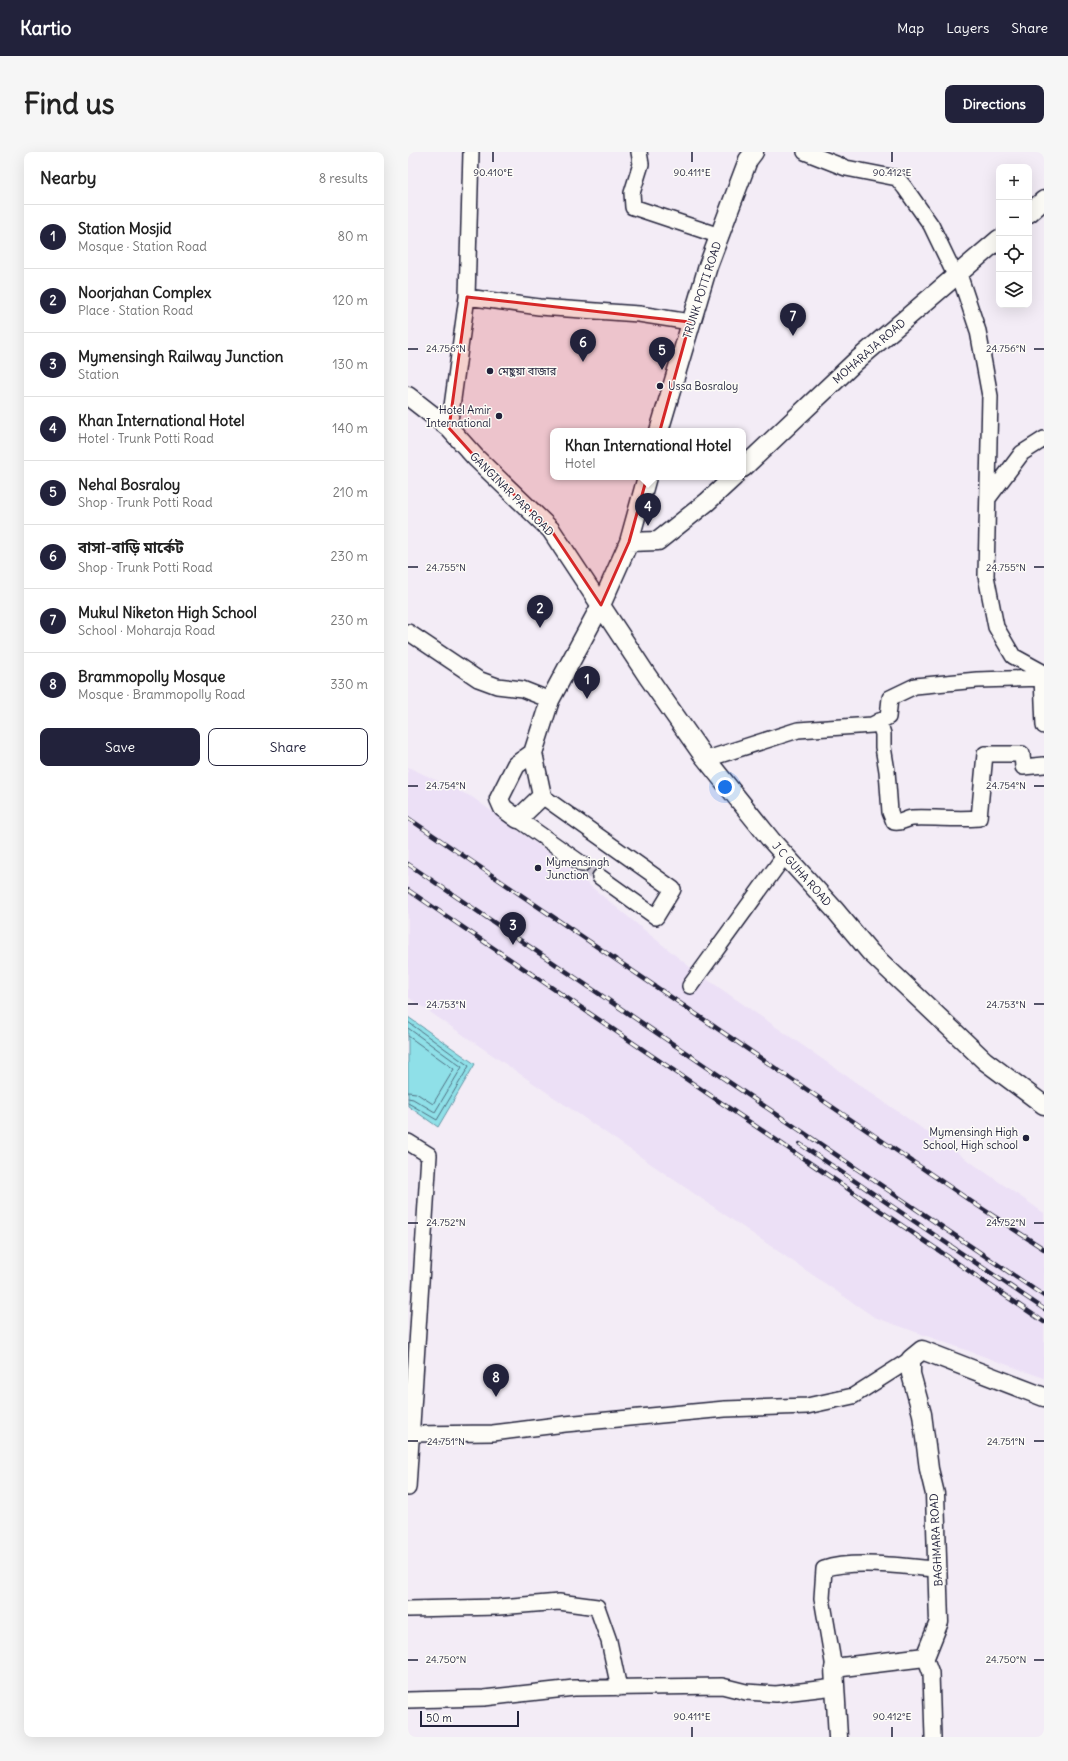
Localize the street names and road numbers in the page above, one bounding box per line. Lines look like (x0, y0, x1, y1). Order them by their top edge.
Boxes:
street label: TRUNK POTTI ROAD (680, 239, 724, 340)
street label: MOHARAJA ROAD (830, 315, 908, 386)
street label: GANGINAR PAR ROAD (467, 449, 557, 539)
street label: J C GUHA ROAD (770, 839, 835, 909)
street label: BAGHMARA ROAD (927, 1493, 945, 1587)

